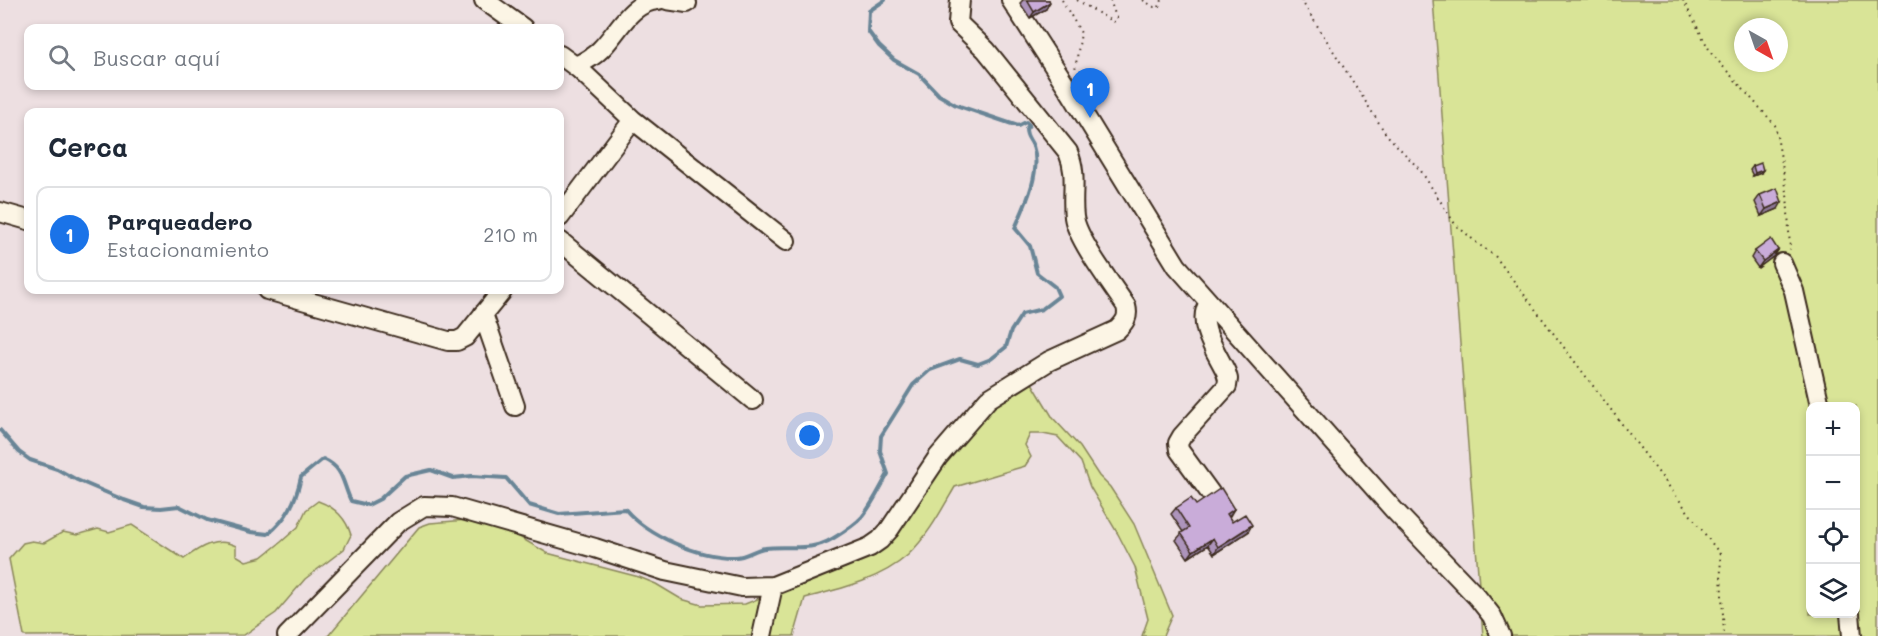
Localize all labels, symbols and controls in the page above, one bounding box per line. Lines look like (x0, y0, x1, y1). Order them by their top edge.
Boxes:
north arrow (1734, 18, 1788, 72)
search box (24, 24, 564, 90)
icon: search (45, 41, 78, 74)
text: Buscar aquí (93, 43, 221, 72)
pin: 1 (1070, 68, 1110, 118)
text: Cerca (48, 130, 128, 164)
text: Parqueadero (107, 207, 252, 236)
text: 1 (65, 221, 74, 247)
text: 210 m (483, 221, 538, 247)
text: Estacionamiento (107, 236, 269, 262)
map controls (1806, 402, 1860, 618)
button: + (1806, 402, 1860, 456)
your location (795, 421, 824, 450)
button: − (1806, 456, 1860, 510)
button: locate (1806, 510, 1860, 564)
button: layers (1806, 564, 1860, 618)

